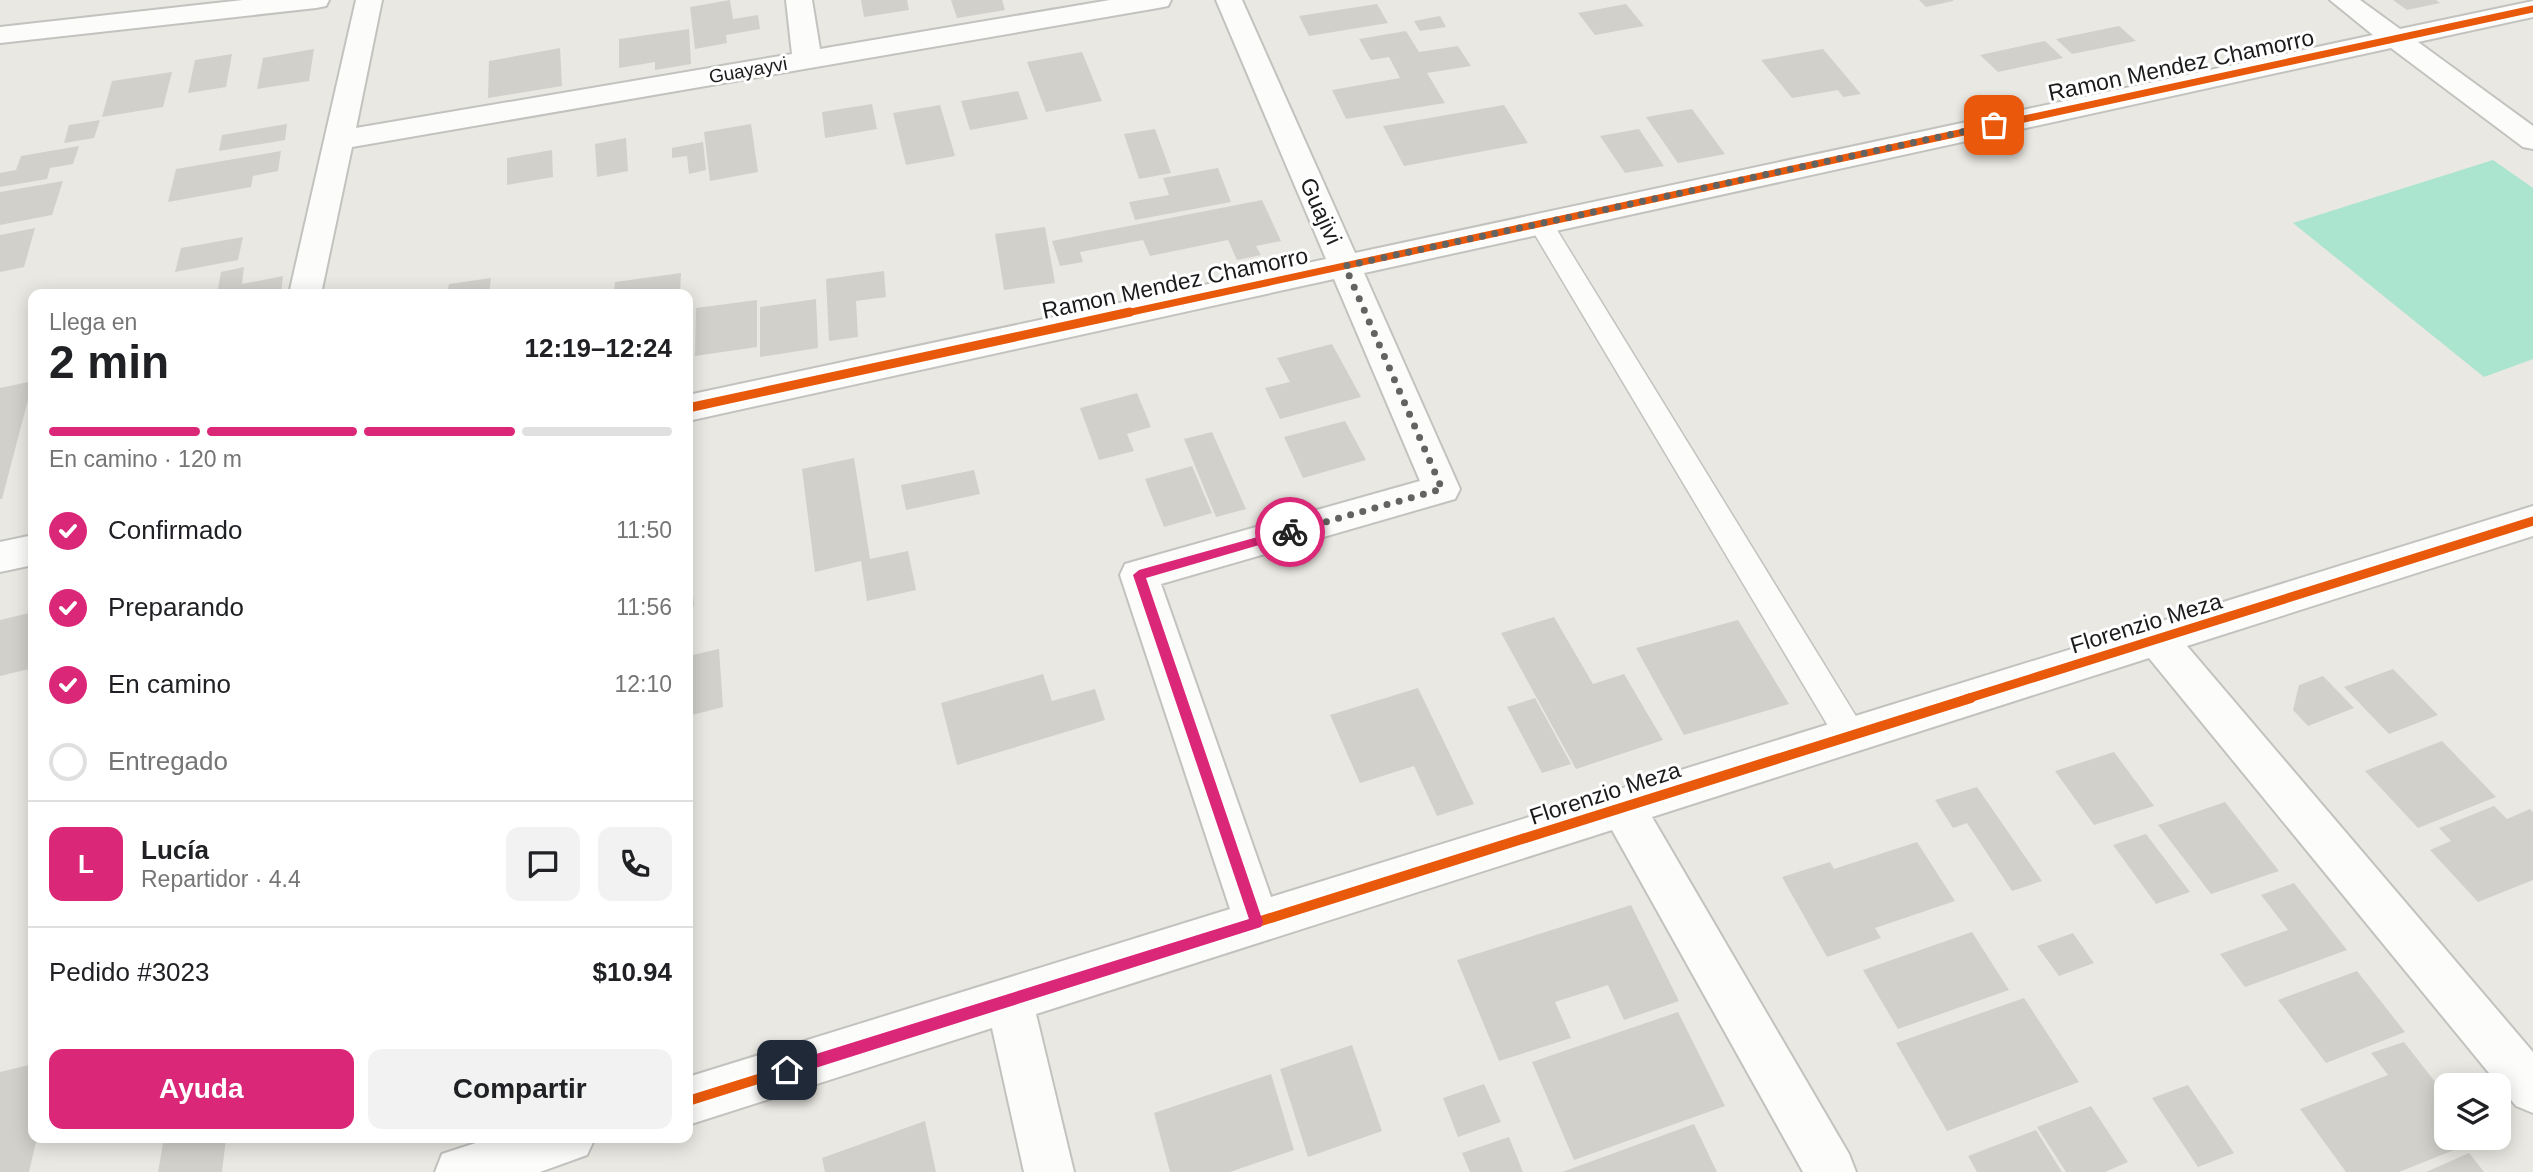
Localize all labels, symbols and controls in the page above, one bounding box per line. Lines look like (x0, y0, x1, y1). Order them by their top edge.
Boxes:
street label: Ramon Mendez Chamorro (2046, 24, 2316, 106)
street label: Guayayvi (707, 53, 789, 87)
pin (1964, 95, 2024, 155)
icon: bag (1975, 106, 2013, 144)
street label: Guajivi (1295, 174, 1347, 248)
street label: Ramon Mendez Chamorro (1040, 242, 1310, 324)
text: Llega en (49, 309, 137, 335)
text: 12:19–12:24 (525, 333, 672, 363)
text: 2 min (49, 336, 169, 388)
text: En camino · 120 m (49, 446, 242, 472)
courier (1255, 497, 1325, 567)
icon: check (49, 512, 87, 550)
icon: bike (1271, 513, 1309, 551)
text: Confirmado (108, 515, 242, 545)
text: 11:50 (616, 517, 672, 543)
street label: Florenzio Meza (2067, 588, 2225, 658)
icon: check (49, 589, 87, 627)
text: Preparando (108, 592, 244, 622)
text: 11:56 (616, 594, 672, 620)
icon: check (49, 666, 87, 704)
text: En camino (108, 669, 231, 699)
text: 12:10 (614, 671, 672, 697)
text: Entregado (108, 746, 228, 776)
street label: Florenzio Meza (1526, 756, 1684, 830)
button: chat (506, 827, 580, 901)
button: phone (598, 827, 672, 901)
text: Lucía (141, 835, 209, 865)
text: L (78, 849, 94, 879)
text: Repartidor · 4.4 (141, 866, 301, 892)
text: Pedido #3023 (49, 957, 209, 987)
text: $10.94 (592, 957, 672, 987)
pin (757, 1040, 817, 1100)
button: Ayuda (49, 1049, 354, 1129)
button: Compartir (368, 1049, 672, 1129)
icon: home (768, 1051, 806, 1089)
map controls (2434, 1073, 2511, 1150)
button: layers (2434, 1073, 2511, 1150)

